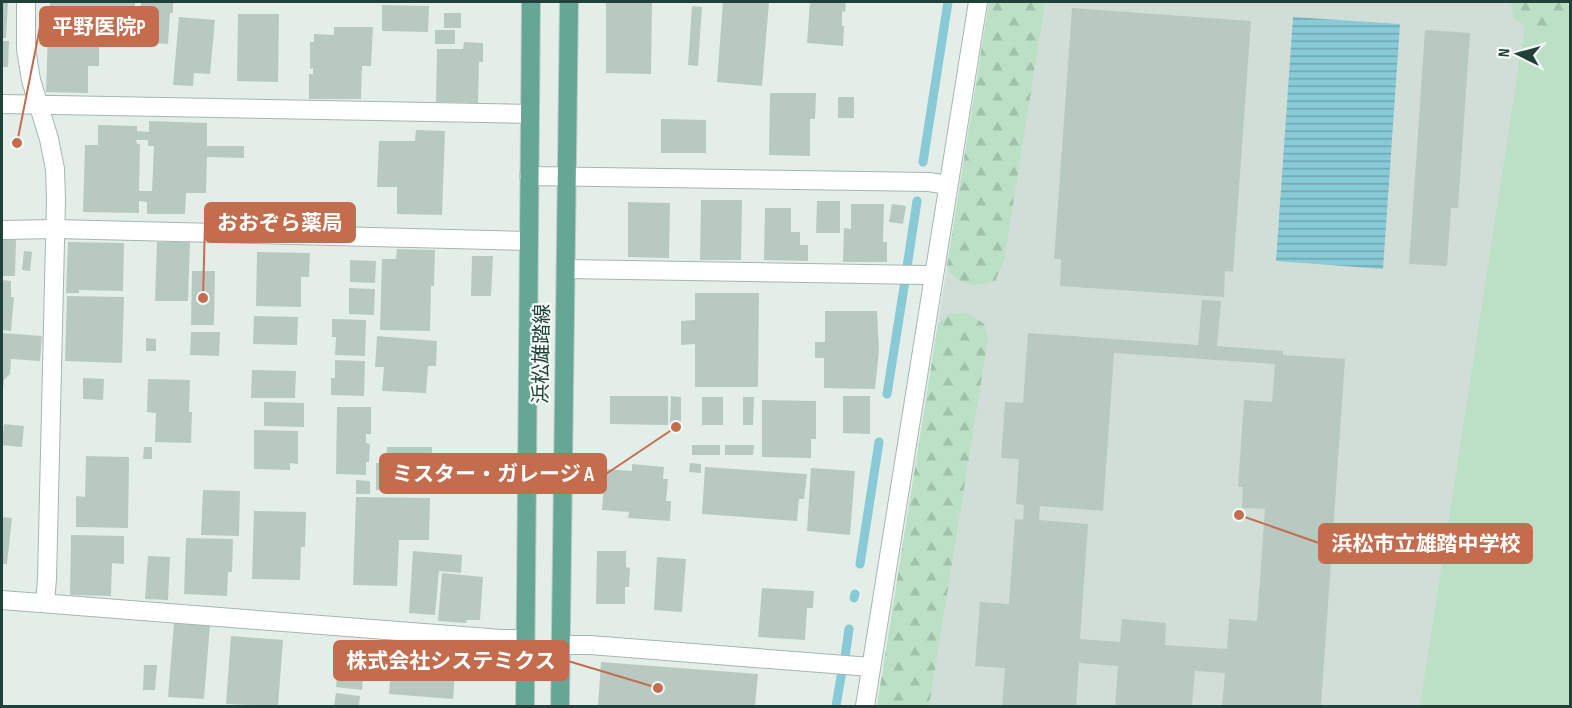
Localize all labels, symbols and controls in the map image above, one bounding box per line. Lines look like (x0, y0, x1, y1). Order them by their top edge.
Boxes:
callout: 平野医院P (40, 7, 158, 46)
text: 平野医院P (52, 15, 146, 40)
north arrow (1488, 24, 1548, 84)
text: N (1495, 48, 1514, 58)
callout: おおぞら薬局 (205, 203, 355, 242)
text: おおぞら薬局 (217, 211, 343, 236)
street label: 浜松雄踏線 (529, 304, 555, 404)
callout: ミスター・ガレージ A (380, 454, 606, 493)
text: ミスター・ガレージ A (392, 462, 595, 487)
callout: 浜松市立雄踏中学校 (1319, 524, 1532, 563)
text: 浜松市立雄踏中学校 (1332, 532, 1521, 557)
callout: 株式会社システミクス (334, 641, 568, 680)
text: 株式会社システミクス (346, 649, 556, 674)

